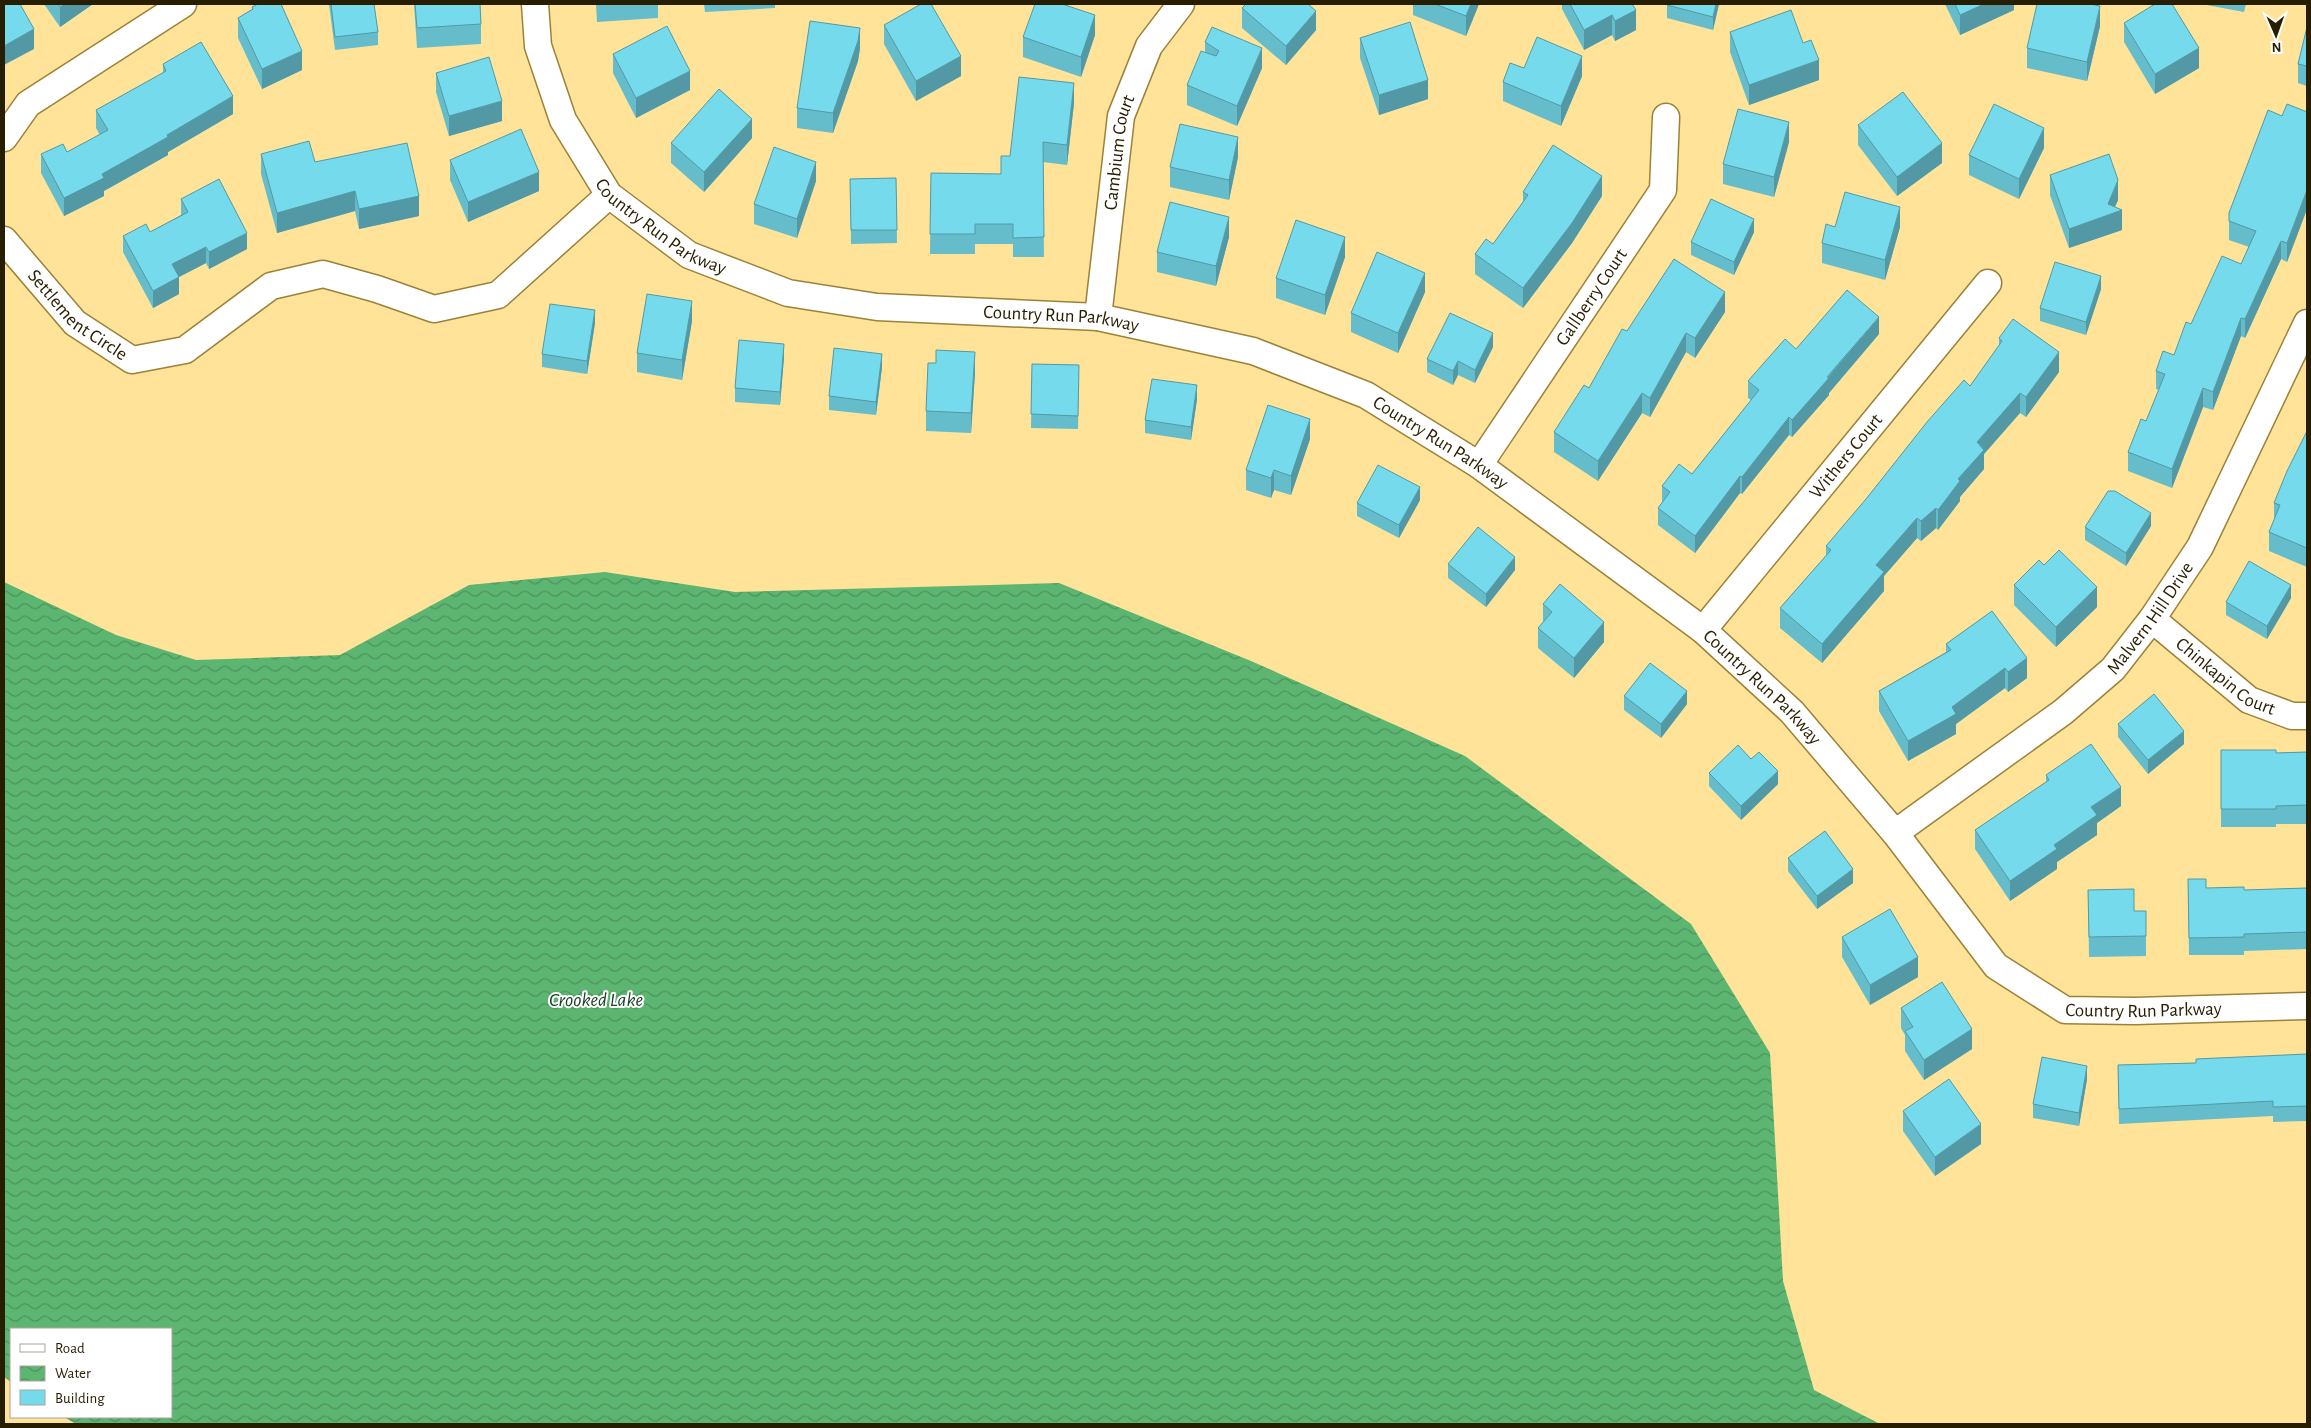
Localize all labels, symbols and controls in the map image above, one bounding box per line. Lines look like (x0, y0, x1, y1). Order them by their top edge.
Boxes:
north arrow (2251, 10, 2301, 60)
text: N (2271, 40, 2282, 54)
street label: Cambium Court (1101, 92, 1138, 211)
street label: Country Run Parkway (592, 175, 729, 278)
street label: Gallberry Court (1552, 245, 1630, 349)
street label: Settlement Circle (24, 266, 131, 364)
street label: Country Run Parkway (983, 302, 1141, 335)
street label: Country Run Parkway (1370, 392, 1512, 493)
street label: Withers Court (1806, 410, 1886, 502)
street label: Malvern Hill Drive (2103, 558, 2197, 678)
street label: Country Run Parkway (1700, 626, 1825, 748)
street label: Chinkapin Court (2172, 634, 2278, 718)
water label: Crooked Lake (549, 990, 643, 1010)
street label: Country Run Parkway (2065, 999, 2222, 1021)
legend (10, 1328, 172, 1418)
text: Road (55, 1341, 85, 1356)
text: Water (55, 1366, 91, 1381)
text: Building (55, 1391, 105, 1406)

